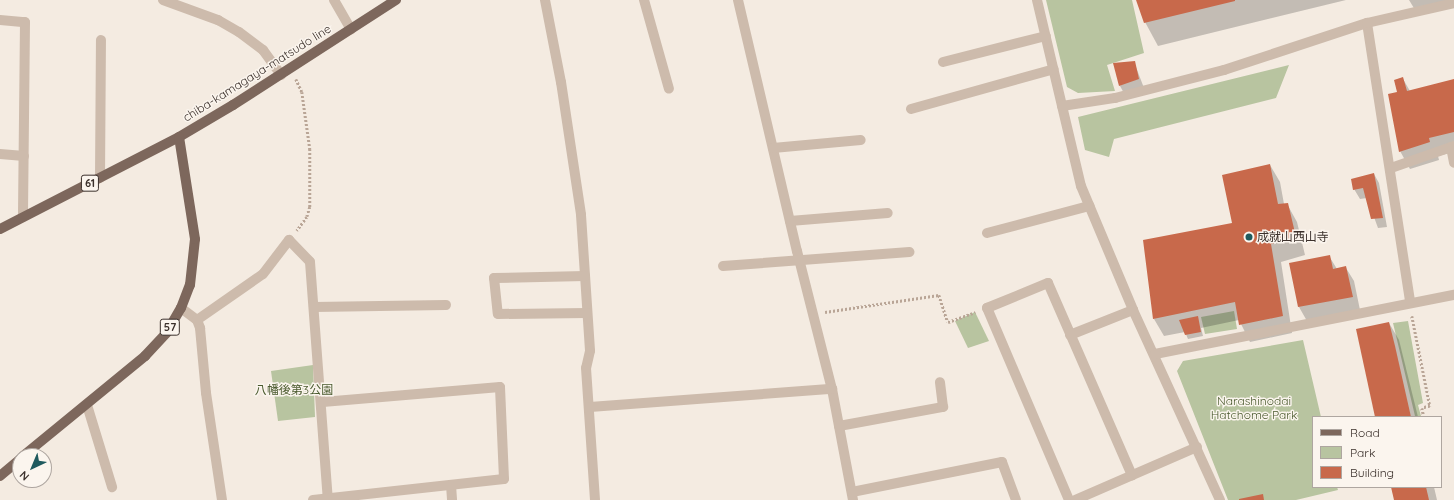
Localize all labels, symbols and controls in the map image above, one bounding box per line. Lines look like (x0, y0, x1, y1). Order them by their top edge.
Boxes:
street label: chiba-kamagaya-matsudo line (180, 21, 334, 125)
road number: 61 (80, 174, 100, 192)
place label: 成就山西山寺 (1257, 230, 1329, 244)
marker: 成就山西山寺 (1244, 232, 1254, 242)
road number: 57 (159, 318, 181, 336)
park label: 八幡後第3公園 (255, 383, 333, 397)
park label: Narashinodai Hatchome Park (1211, 394, 1297, 422)
legend (1312, 416, 1442, 488)
text: Road (1350, 425, 1380, 440)
text: Park (1350, 445, 1375, 460)
north arrow (12, 448, 52, 488)
text: Building (1350, 465, 1394, 480)
text: N (17, 468, 32, 484)

